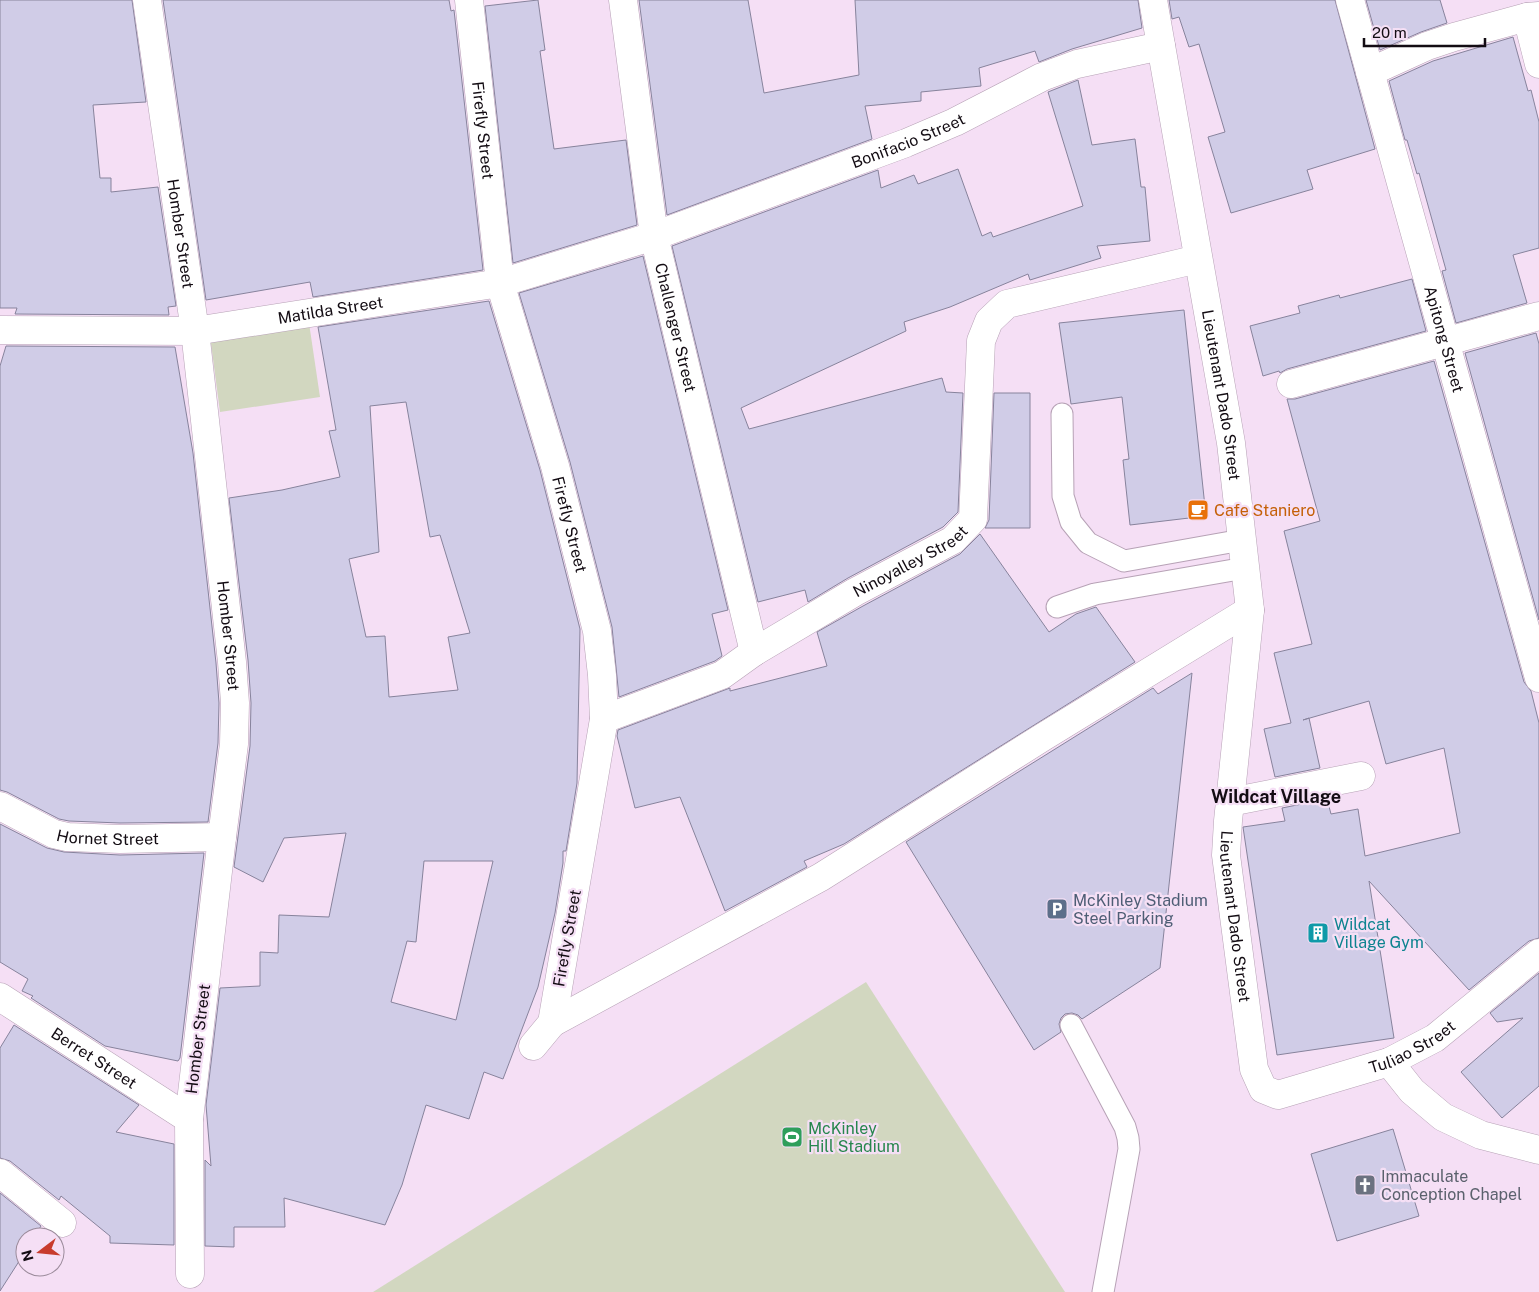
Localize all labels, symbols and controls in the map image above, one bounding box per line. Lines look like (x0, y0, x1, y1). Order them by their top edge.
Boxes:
scale bar (1364, 15, 1485, 47)
text: 20 m (1372, 24, 1407, 41)
street label: Firefly Street (468, 80, 498, 180)
street label: Bonifacio Street (849, 109, 968, 172)
street label: Homber Street (164, 177, 198, 290)
street label: Challenger Street (651, 261, 701, 394)
street label: Apitong Street (1421, 284, 1468, 395)
street label: Matilda Street (276, 292, 384, 327)
street label: Lieutenant Dado Street (1198, 308, 1245, 481)
street label: Firefly Street (548, 474, 591, 574)
cafe icon: Cafe Staniero (1186, 498, 1210, 522)
place label: Cafe Staniero (1214, 501, 1315, 520)
street label: Ninoyalley Street (849, 521, 971, 601)
street label: Homber Street (213, 580, 244, 691)
district label: Wildcat Village (1211, 786, 1341, 807)
street label: Hornet Street (55, 825, 159, 849)
street label: Lieutenant Dado Street (1216, 830, 1255, 1003)
street label: Firefly Street (549, 888, 585, 988)
place label: McKinley Stadium Steel Parking (1073, 891, 1208, 928)
parking icon: McKinley Stadium Steel Parking (1045, 897, 1069, 921)
place label: Wildcat Village Gym (1334, 915, 1424, 952)
building icon: Wildcat Village Gym (1306, 921, 1330, 945)
street label: Homber Street (182, 983, 214, 1095)
street label: Tuliao Street (1367, 1016, 1459, 1077)
street label: Berret Street (48, 1023, 140, 1092)
place label: McKinley Hill Stadium (808, 1119, 900, 1156)
sports icon: McKinley Hill Stadium (780, 1125, 804, 1149)
place label: Immaculate Conception Chapel (1381, 1167, 1522, 1204)
church icon: Immaculate Conception Chapel (1353, 1173, 1377, 1197)
north arrow (15, 1227, 65, 1277)
text: N (18, 1248, 37, 1263)

